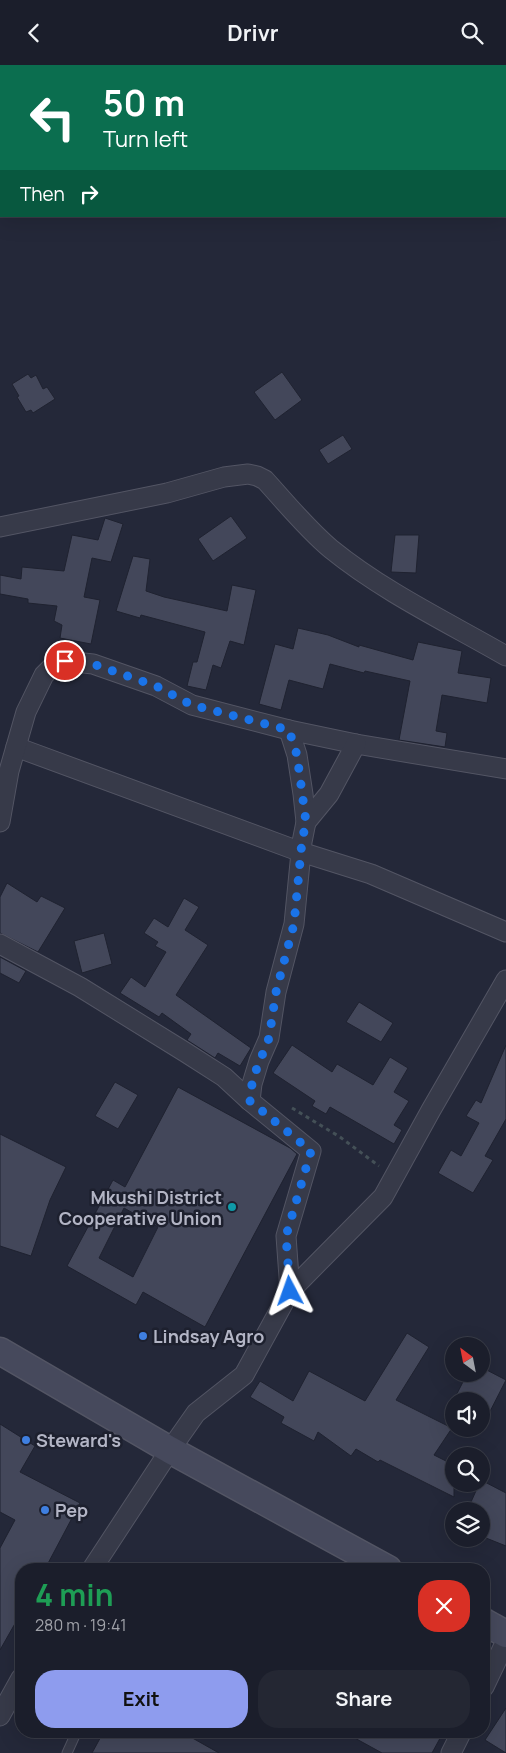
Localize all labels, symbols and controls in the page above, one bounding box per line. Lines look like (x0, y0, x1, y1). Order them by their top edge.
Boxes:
text: Drivr (227, 18, 279, 48)
icon: back (20, 19, 48, 47)
icon: search (458, 19, 486, 47)
text: 50 m (103, 79, 185, 127)
icon: left (20, 85, 85, 150)
text: Turn left (103, 124, 188, 154)
icon: right (75, 180, 103, 208)
text: Then (20, 181, 65, 207)
pin (44, 640, 86, 682)
icon: arrive (51, 647, 79, 675)
place label: Mkushi District Cooperative Union (59, 1185, 222, 1230)
marker: Mkushi District Cooperative Union (226, 1201, 238, 1213)
position arrow (263, 1264, 315, 1316)
place label: Lindsay Agro (153, 1324, 264, 1348)
marker: Lindsay Agro (137, 1330, 149, 1342)
north arrow (445, 1337, 490, 1383)
map controls (445, 1337, 490, 1547)
button: sound (445, 1392, 490, 1437)
place label: Steward's (36, 1428, 121, 1452)
marker: Steward's (20, 1434, 32, 1446)
button: search (445, 1447, 490, 1492)
place label: Pep (55, 1498, 88, 1522)
button: layers (445, 1502, 490, 1547)
marker: Pep (39, 1504, 51, 1516)
text: 4 min (35, 1574, 113, 1615)
button: close (418, 1580, 470, 1632)
text: 280 m · 19:41 (35, 1614, 127, 1636)
button: Exit (35, 1670, 248, 1728)
button: Share (258, 1670, 470, 1728)

